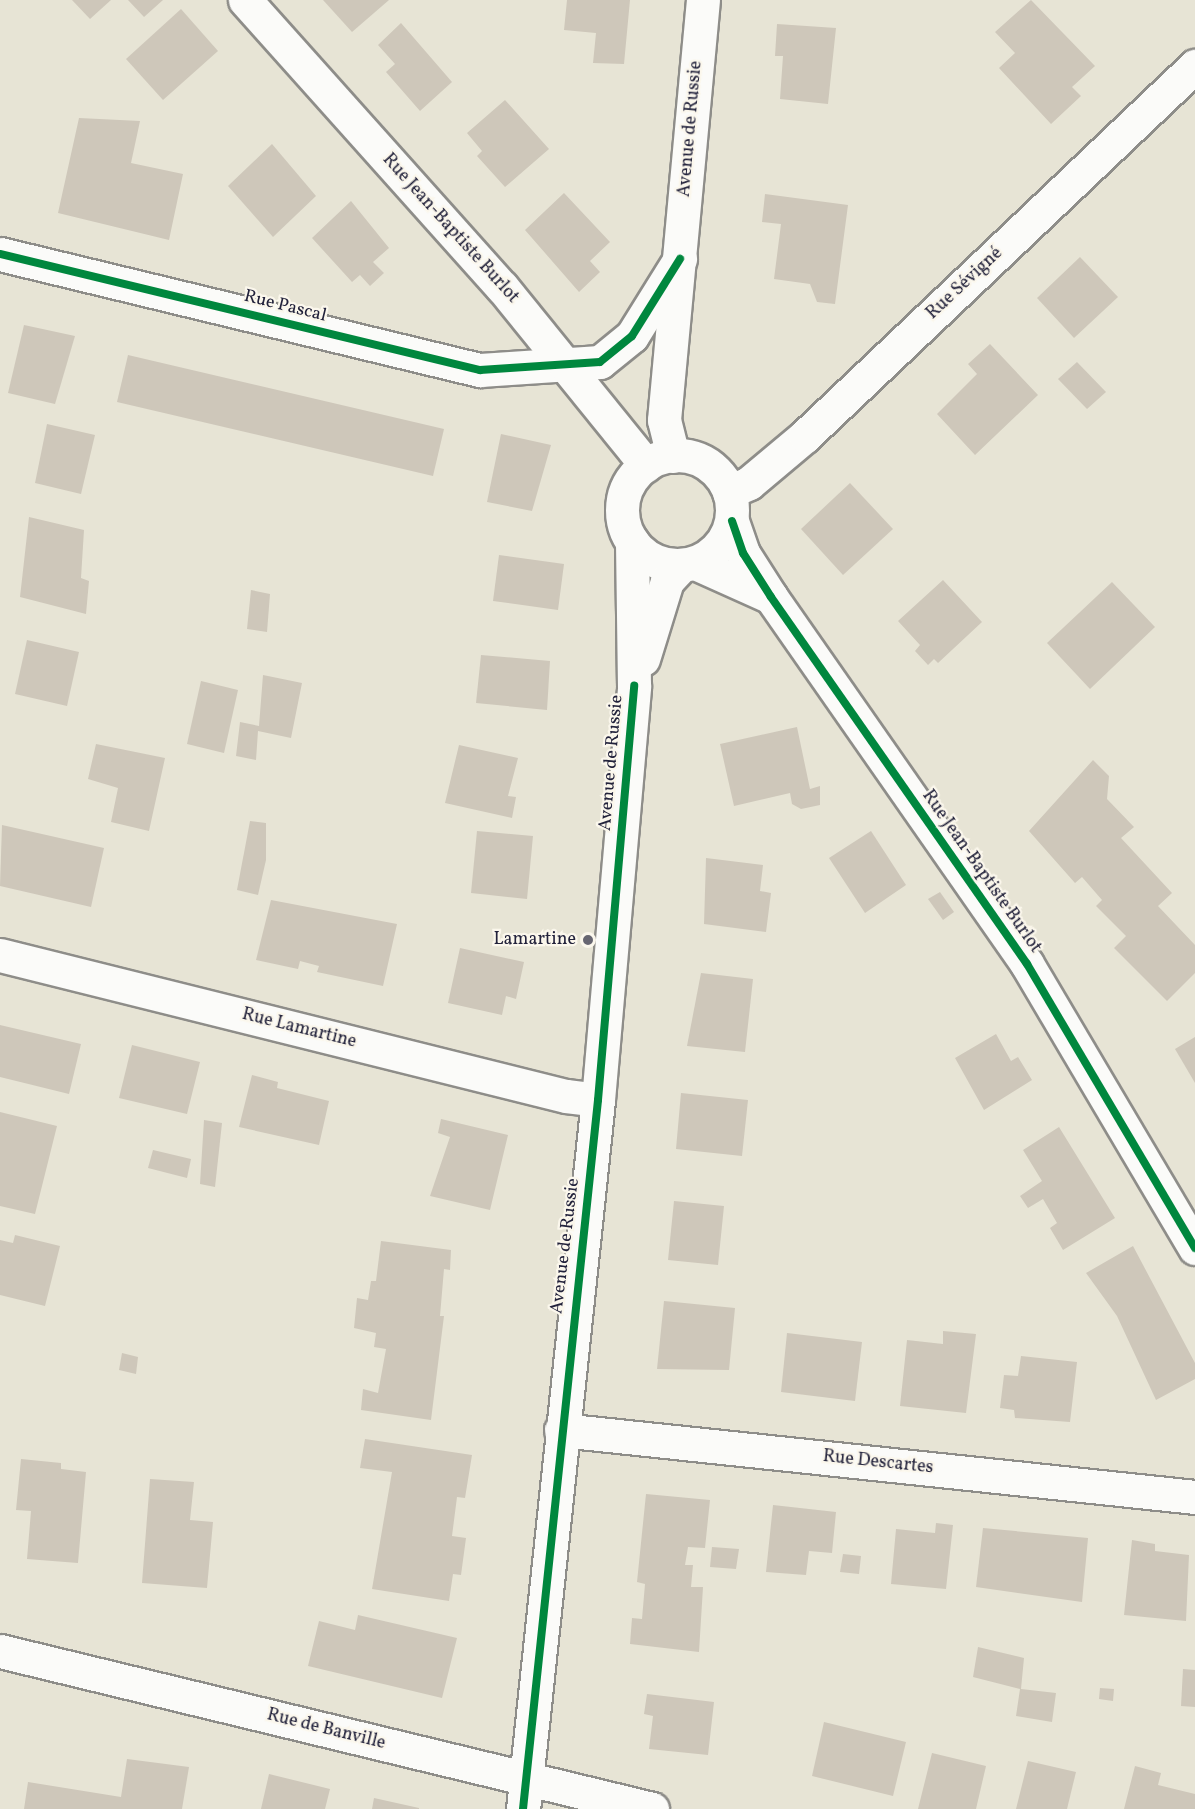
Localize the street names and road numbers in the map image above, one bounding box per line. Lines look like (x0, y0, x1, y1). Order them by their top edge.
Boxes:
street label: Avenue de Russie (674, 60, 708, 198)
street label: Rue Jean-Baptiste Burlot (377, 150, 523, 308)
street label: Rue Sévigné (922, 243, 1008, 325)
street label: Rue Pascal (242, 286, 328, 328)
street label: Avenue de Russie (595, 694, 629, 832)
street label: Rue Jean-Baptiste Burlot (916, 786, 1046, 958)
street label: Rue Lamartine (240, 1004, 358, 1054)
street label: Avenue de Russie (547, 1177, 585, 1315)
street label: Rue Descartes (822, 1446, 934, 1480)
street label: Rue de Banville (265, 1705, 387, 1755)

